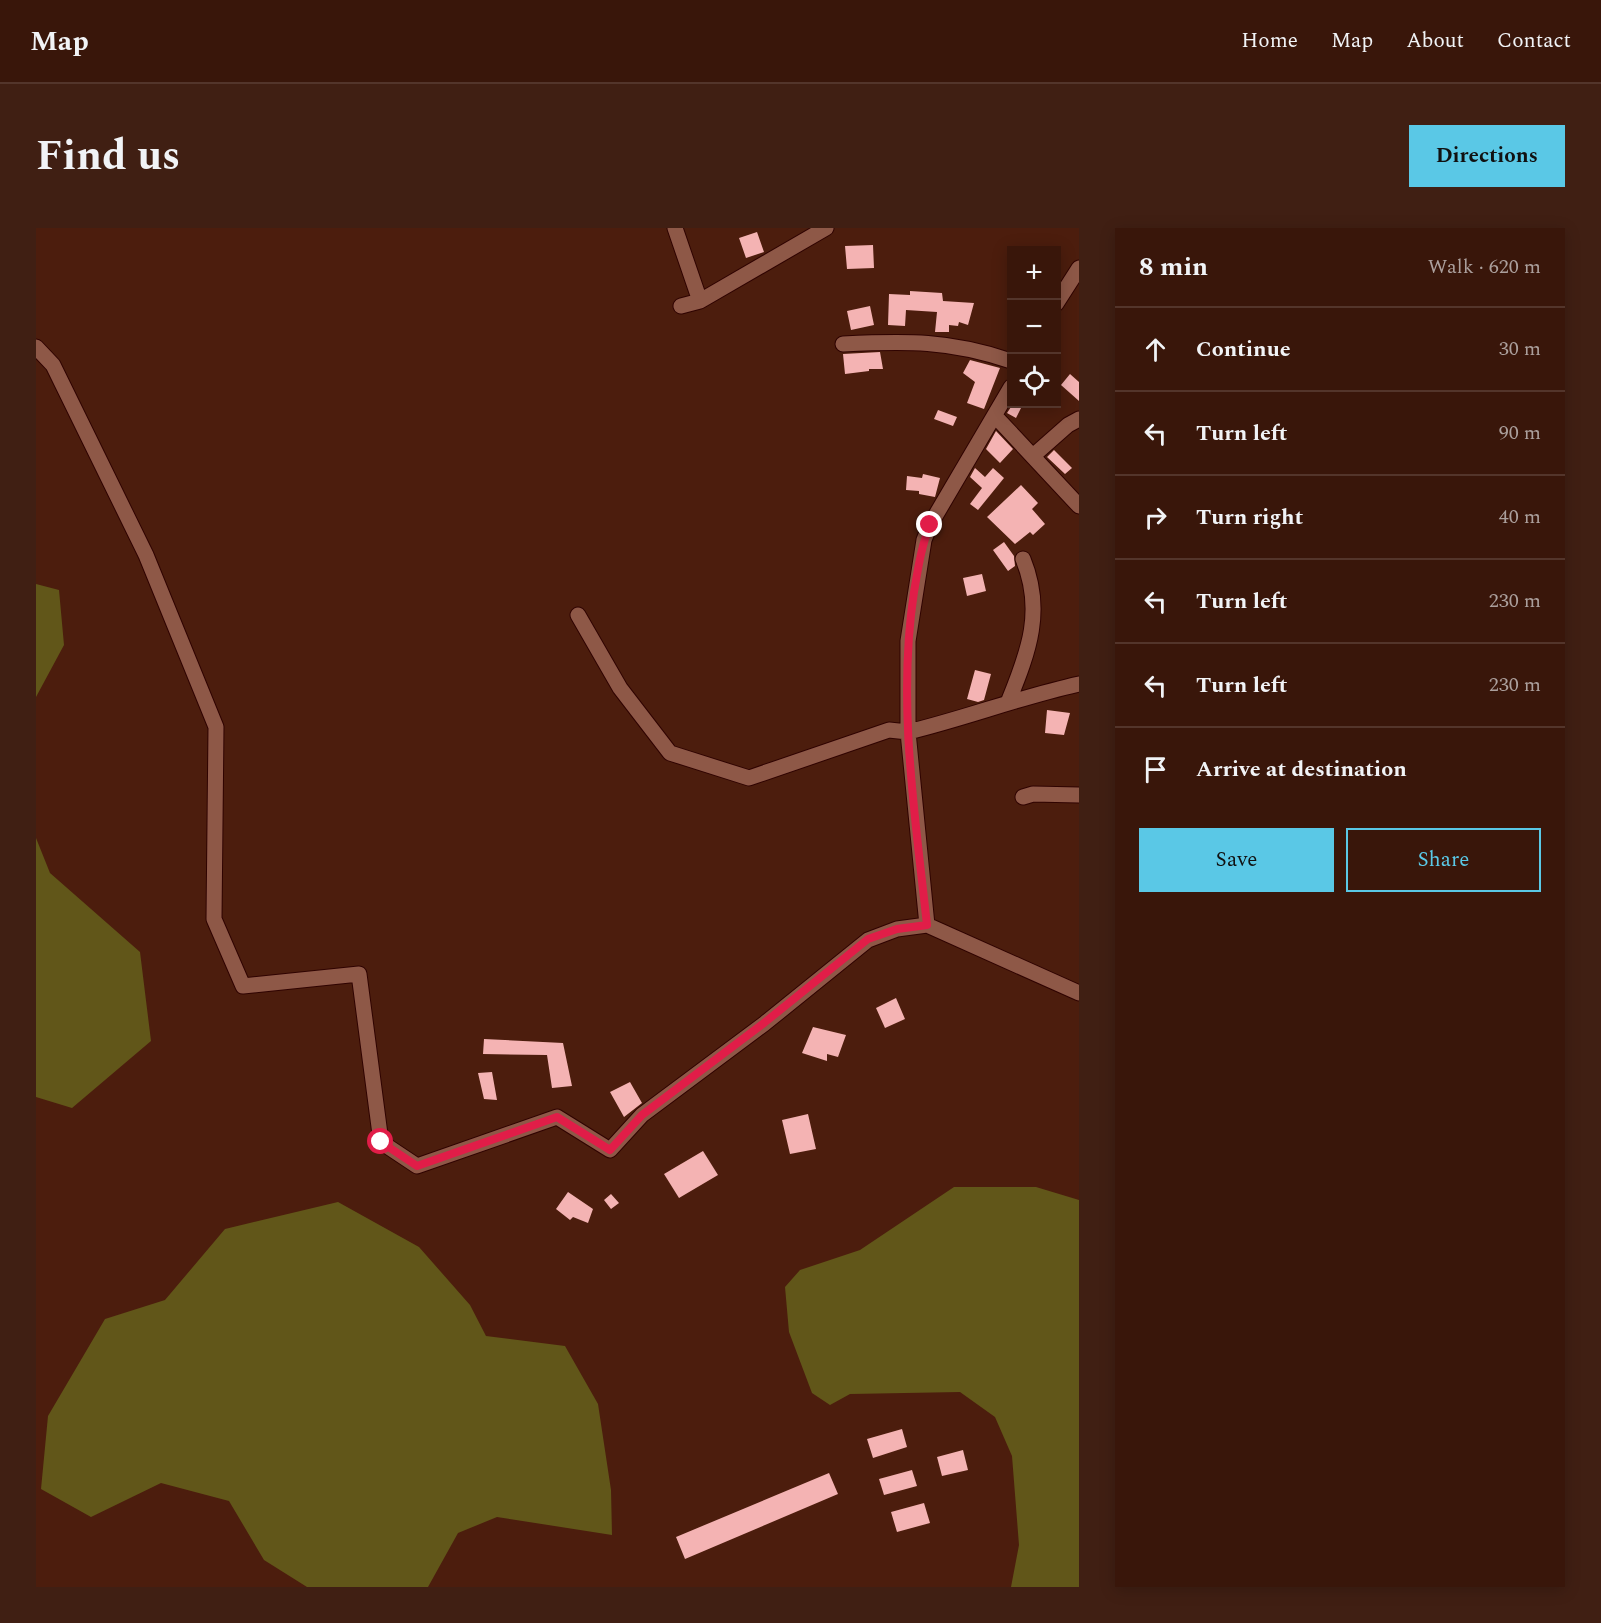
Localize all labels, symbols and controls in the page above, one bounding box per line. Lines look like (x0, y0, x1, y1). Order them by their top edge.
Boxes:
text: Map (30, 20, 89, 63)
text: Home (1241, 25, 1298, 57)
text: Map (1331, 25, 1373, 57)
text: About (1406, 25, 1464, 57)
text: Contact (1497, 25, 1571, 57)
text: Find us (36, 125, 180, 188)
button: Directions (1409, 125, 1565, 187)
map controls (1007, 246, 1061, 408)
button: + (1007, 246, 1061, 300)
text: 8 min (1139, 247, 1208, 287)
text: Walk · 620 m (1428, 252, 1541, 282)
button: − (1007, 300, 1061, 354)
icon: ahead (1139, 333, 1172, 366)
text: Continue (1196, 333, 1291, 366)
text: 30 m (1499, 334, 1541, 364)
button: locate (1007, 354, 1061, 408)
icon: left (1139, 417, 1172, 450)
text: Turn left (1196, 417, 1288, 450)
text: 90 m (1499, 418, 1541, 448)
icon: right (1139, 501, 1172, 534)
text: Turn right (1196, 501, 1303, 534)
text: 40 m (1499, 502, 1541, 532)
route end (916, 511, 942, 537)
icon: left (1139, 585, 1172, 618)
text: Turn left (1196, 585, 1288, 618)
text: 230 m (1489, 586, 1541, 616)
icon: left (1139, 669, 1172, 702)
text: Turn left (1196, 669, 1288, 702)
text: 230 m (1489, 670, 1541, 700)
icon: arrive (1139, 753, 1172, 786)
text: Arrive at destination (1196, 753, 1407, 786)
button: Save (1139, 828, 1334, 892)
button: Share (1346, 828, 1541, 892)
route start (367, 1128, 393, 1154)

